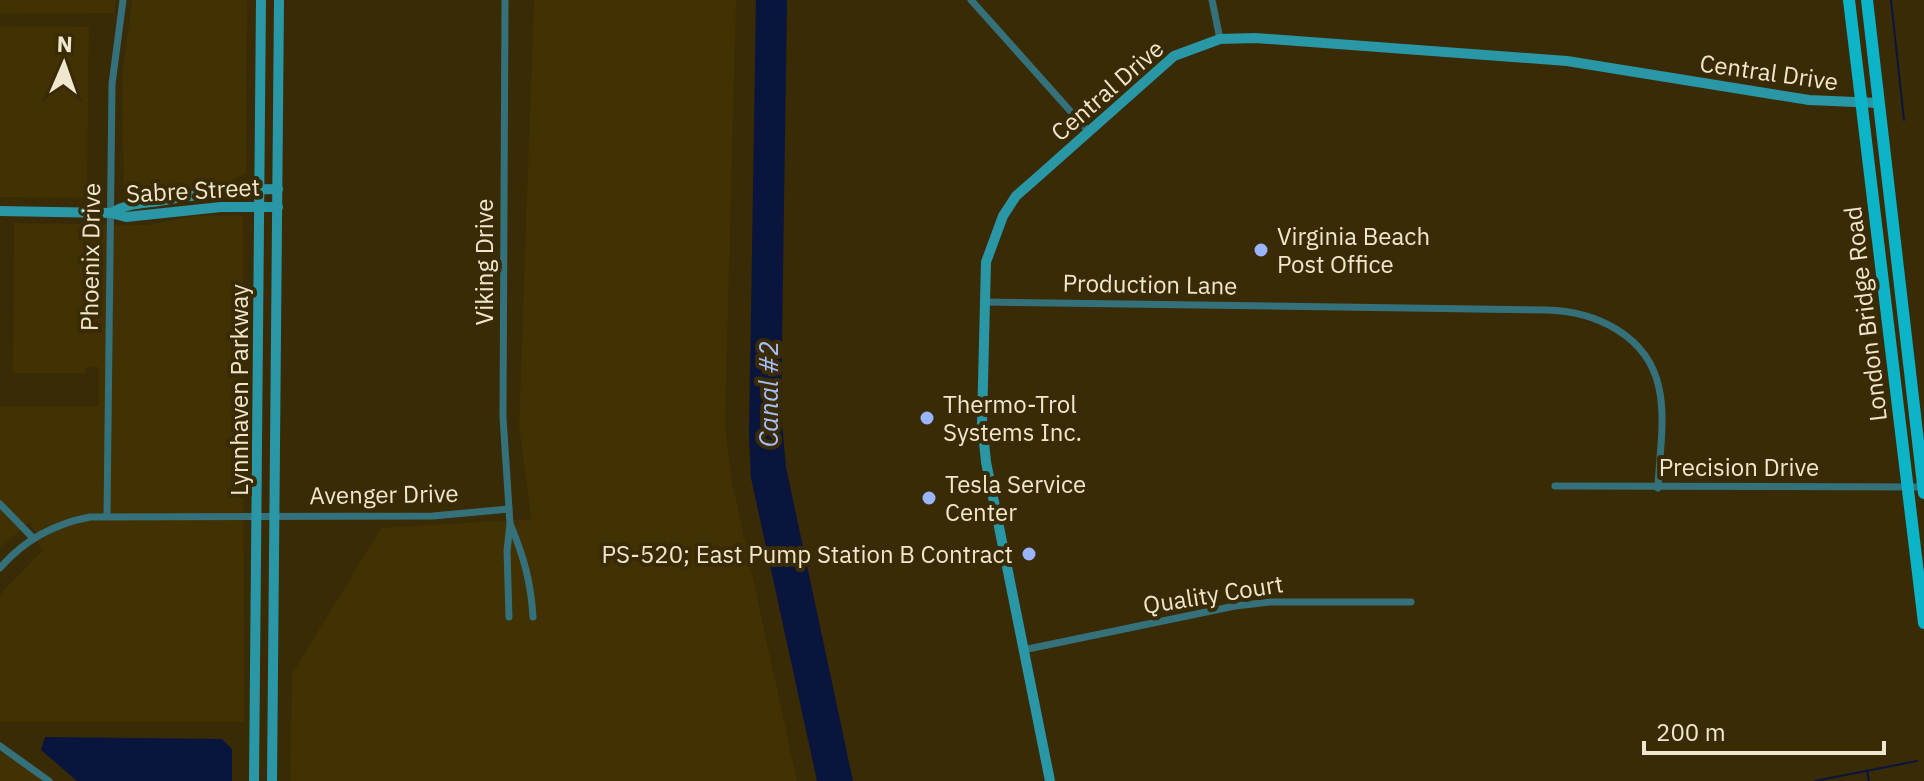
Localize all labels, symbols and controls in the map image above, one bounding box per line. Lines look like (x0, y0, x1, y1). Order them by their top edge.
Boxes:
north arrow (24, 24, 104, 104)
text: N (56, 29, 73, 58)
street label: Central Drive (1044, 32, 1170, 148)
street label: Central Drive (1698, 46, 1840, 98)
street label: Sabre Street (125, 171, 261, 209)
street label: Phoenix Drive (73, 183, 107, 331)
street label: Viking Drive (468, 199, 500, 325)
street label: London Bridge Road (1836, 205, 1894, 423)
place label: Virginia Beach Post Office (1277, 220, 1430, 280)
marker: Virginia Beach Post Office (1252, 241, 1270, 259)
street label: Production Lane (1062, 266, 1238, 302)
street label: Lynnhaven Parkway (223, 284, 255, 496)
water label: Canal #2 (751, 341, 785, 447)
place label: Thermo-Trol Systems Inc. (943, 388, 1082, 448)
marker: Thermo-Trol Systems Inc. (918, 409, 936, 427)
street label: Precision Drive (1659, 451, 1819, 483)
place label: Tesla Service Center (945, 468, 1086, 528)
street label: Avenger Drive (309, 477, 459, 511)
marker: Tesla Service Center (920, 489, 938, 507)
place label: PS-520; East Pump Station B Contract (602, 538, 1013, 570)
marker: PS-520; East Pump Station B Contract (1020, 545, 1038, 563)
street label: Quality Court (1141, 567, 1285, 621)
scale bar (1644, 705, 1884, 755)
text: 200 m (1656, 716, 1726, 748)

